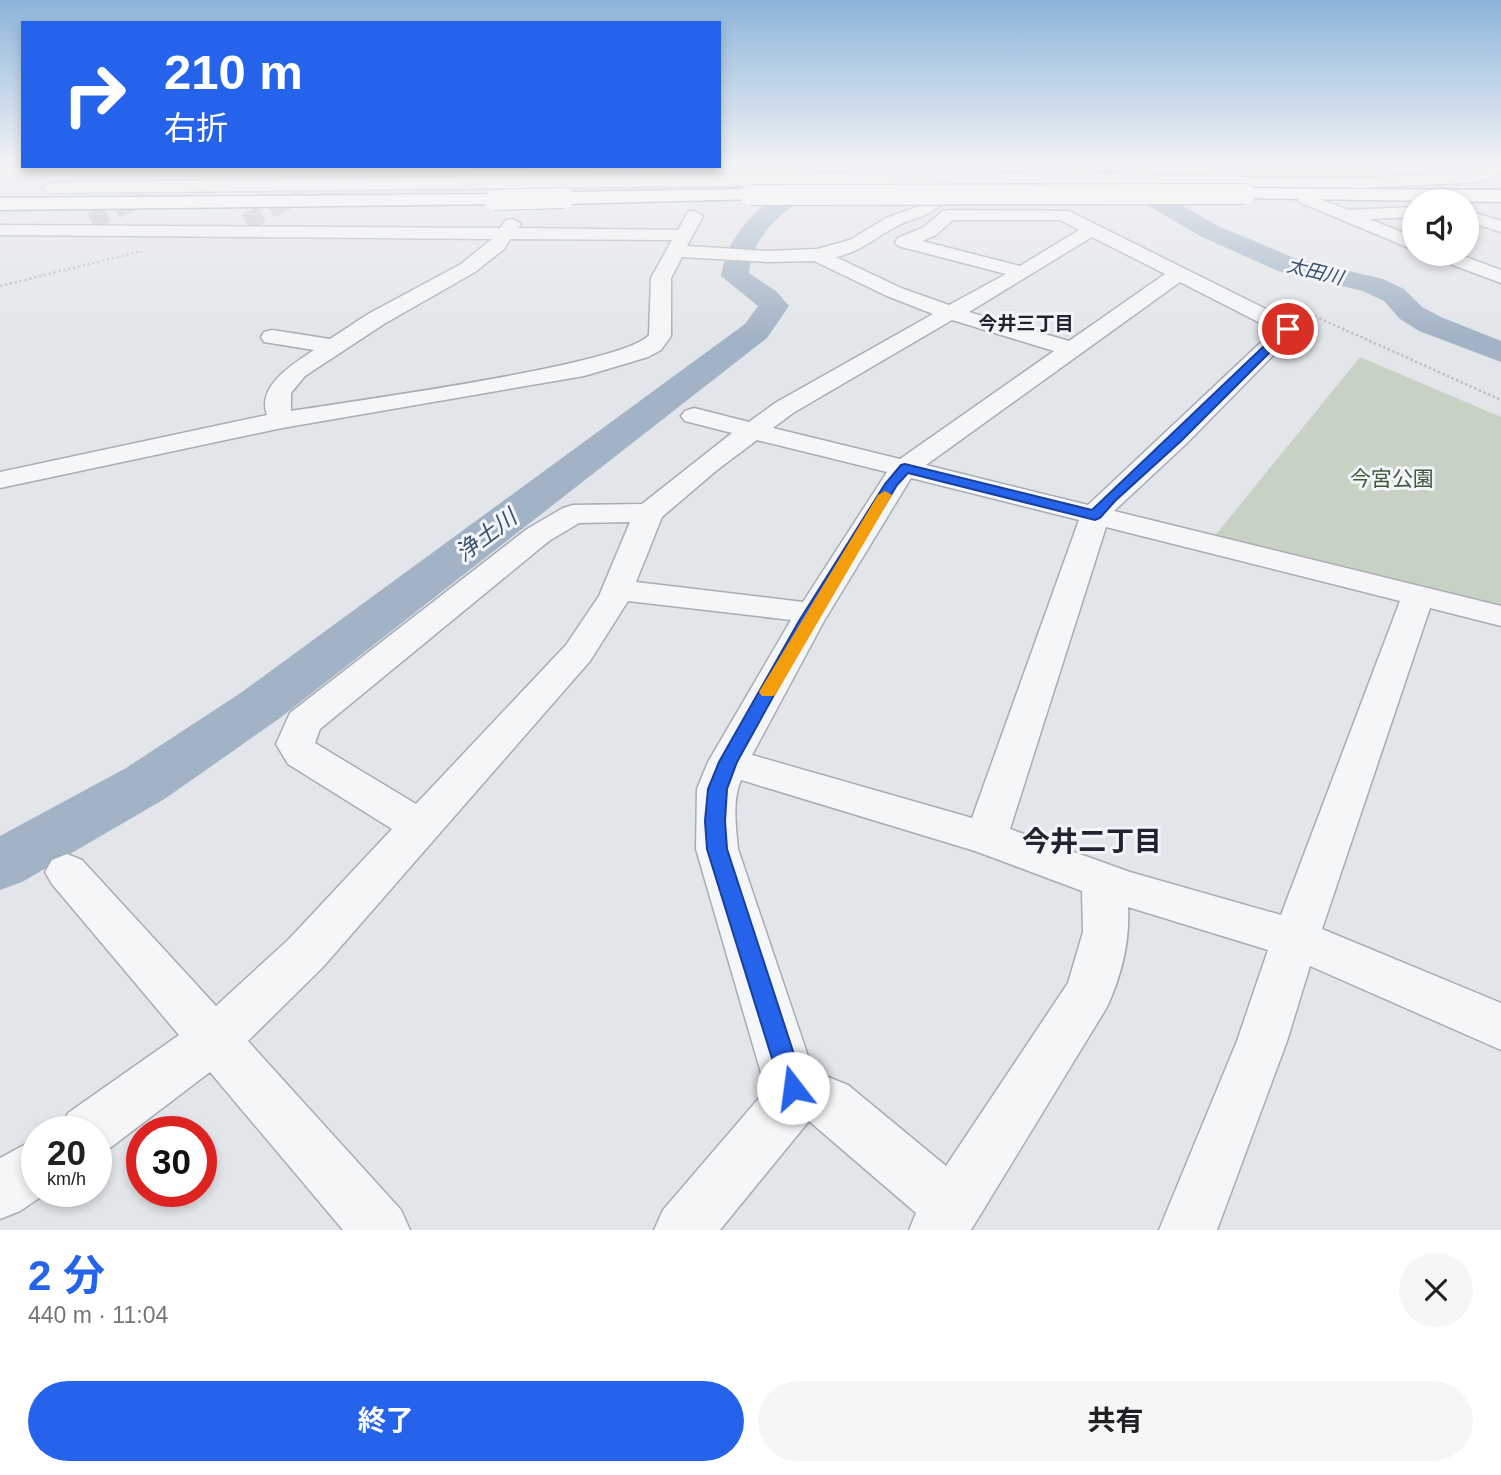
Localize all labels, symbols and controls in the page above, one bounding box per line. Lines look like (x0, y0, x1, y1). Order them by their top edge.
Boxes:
text: 210 m (164, 45, 303, 99)
icon: right (49, 49, 140, 140)
text: 右折 (164, 110, 228, 146)
map controls (1402, 189, 1479, 266)
button: sound (1402, 189, 1479, 266)
water label: 太田川 (1285, 254, 1347, 289)
pin (1258, 299, 1318, 359)
icon: arrive (1269, 310, 1307, 348)
district label: 今井三丁目 (978, 313, 1074, 334)
park label: 今宮公園 (1350, 467, 1434, 490)
water label: 浄土川 (451, 502, 524, 566)
district label: 今井二丁目 (1022, 826, 1162, 857)
position arrow (756, 1051, 830, 1125)
speed limit sign: 30 (126, 1116, 217, 1207)
text: 20 (47, 1133, 86, 1172)
text: km/h (47, 1169, 86, 1189)
text: 2 分 (28, 1252, 105, 1299)
button: close (1399, 1253, 1473, 1327)
text: 440 m · 11:04 (28, 1302, 168, 1328)
button: 終了 (28, 1381, 744, 1461)
button: 共有 (758, 1381, 1473, 1461)

